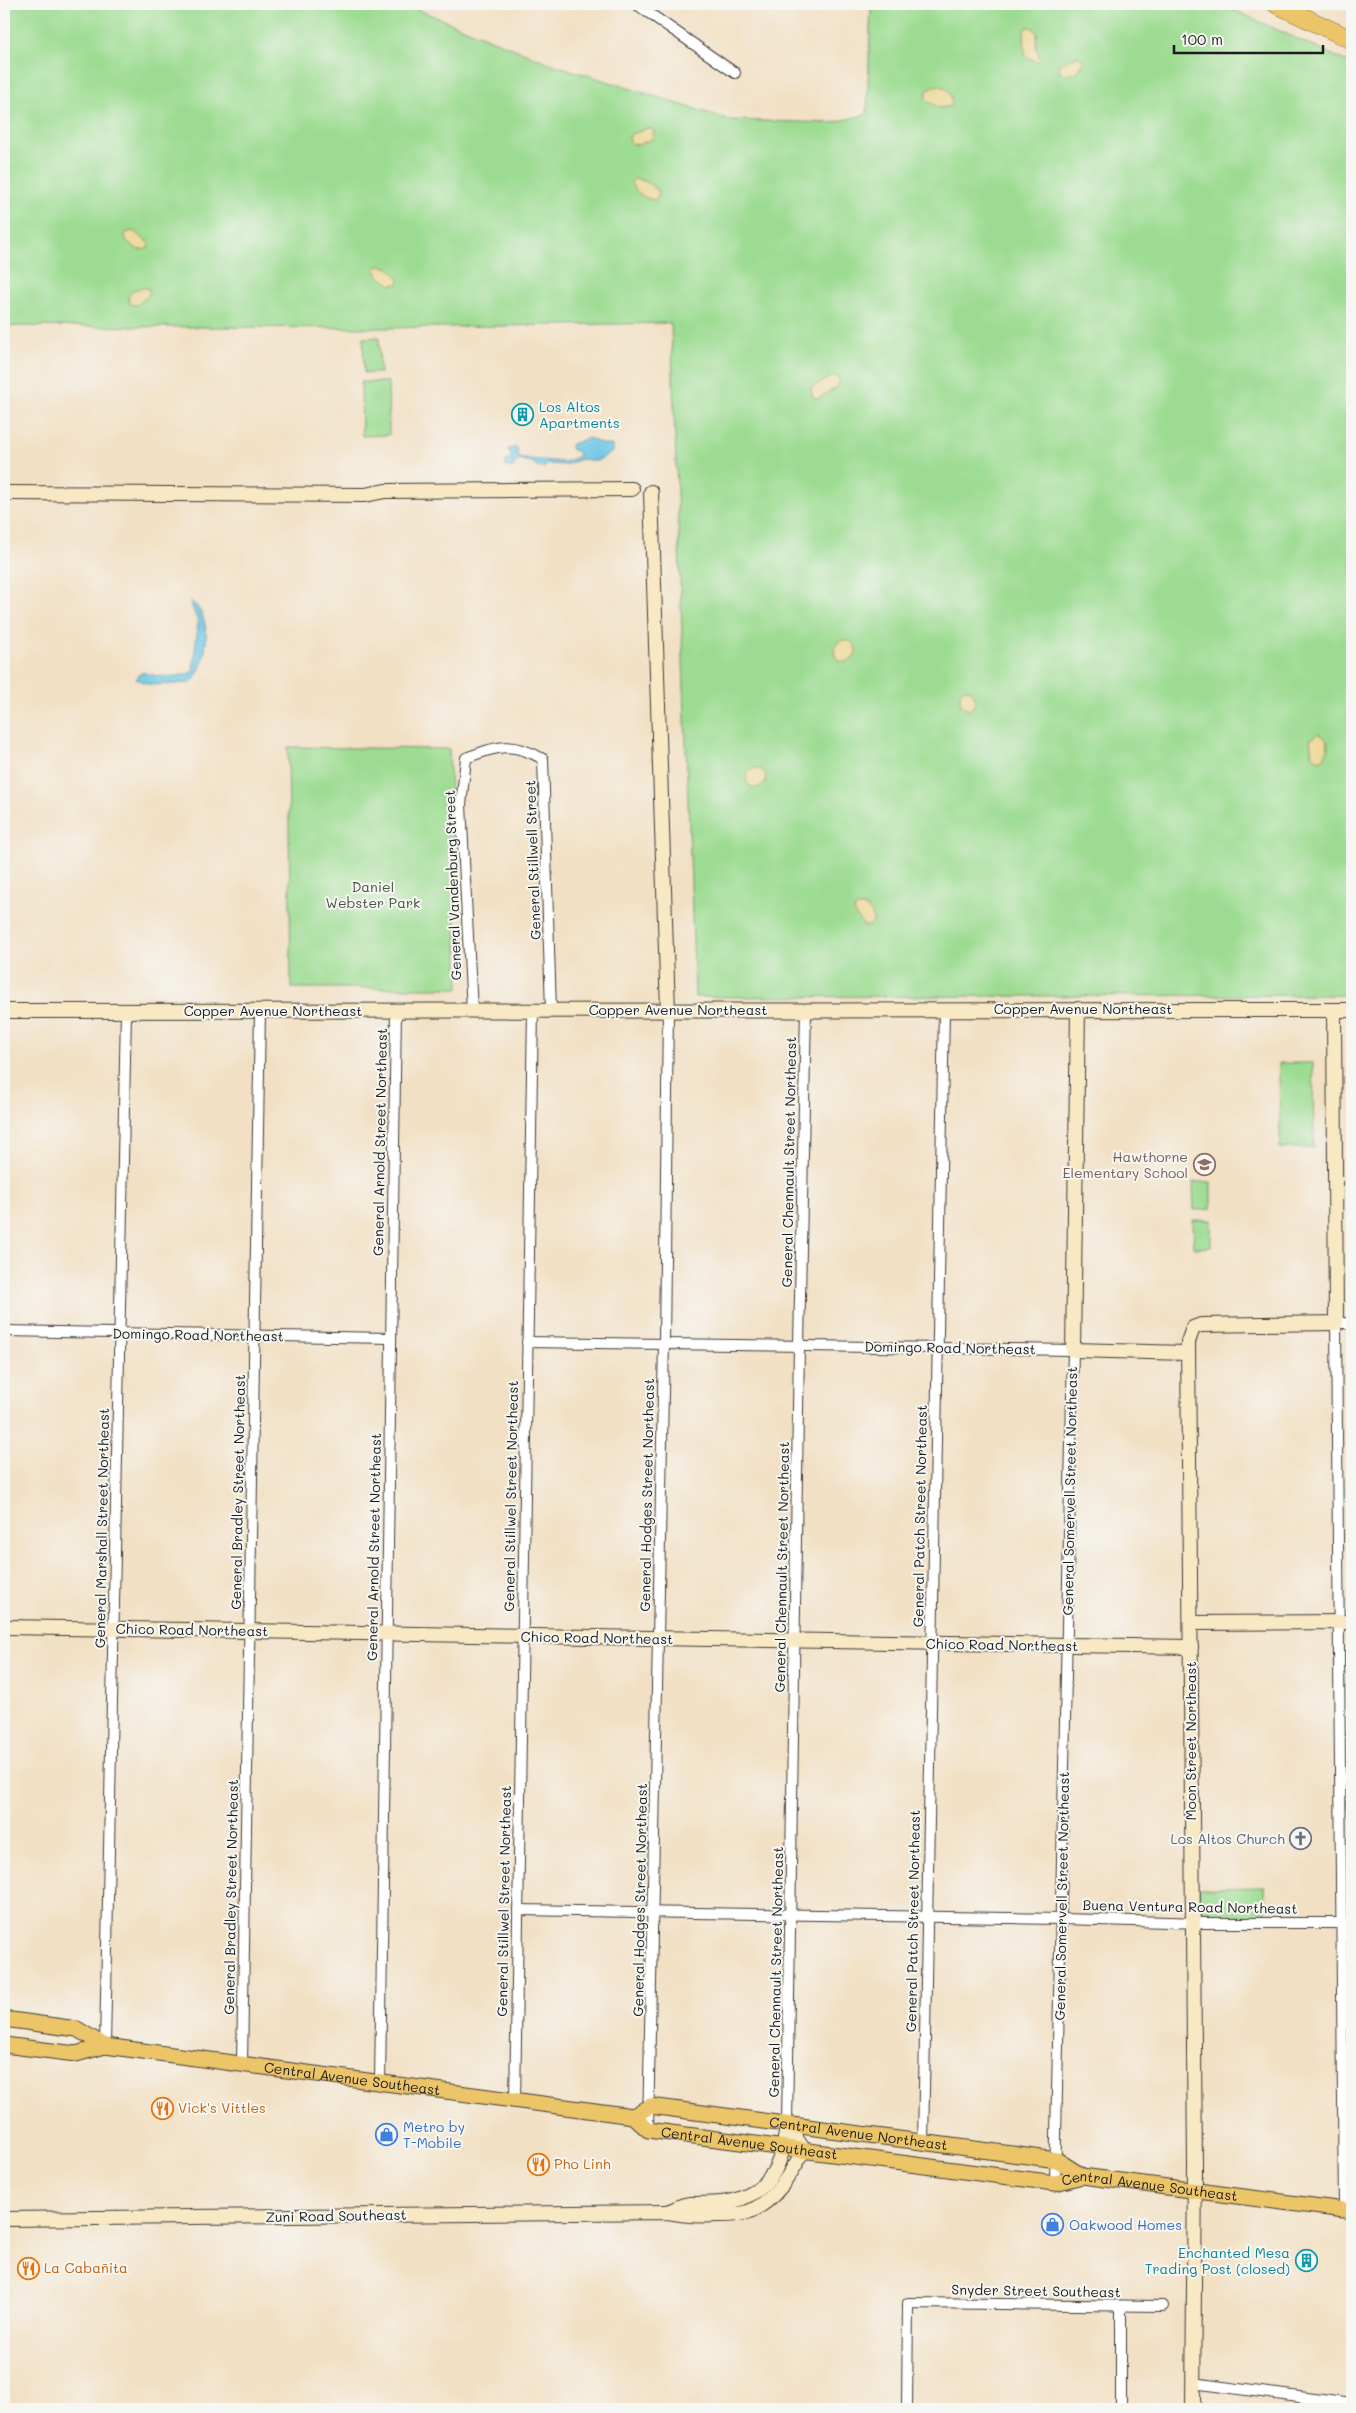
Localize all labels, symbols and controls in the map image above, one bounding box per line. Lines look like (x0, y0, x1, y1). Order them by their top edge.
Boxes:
scale bar (1174, 22, 1322, 54)
text: 100 m (1181, 29, 1223, 49)
place label: Los Altos Apartments (539, 397, 620, 432)
building icon: Los Altos Apartments (511, 403, 535, 427)
street label: General Stillwell Street (520, 780, 545, 940)
street label: General Vandenburg Street (440, 789, 465, 981)
park label: Daniel Webster Park (326, 877, 420, 912)
street label: Copper Avenue Northeast (994, 999, 1172, 1018)
street label: Copper Avenue Northeast (589, 1000, 767, 1019)
street label: Copper Avenue Northeast (184, 1001, 362, 1020)
street label: General Arnold Street Northeast (368, 1028, 391, 1256)
street label: General Chennault Street Northeast (777, 1036, 800, 1288)
place label: Hawthorne Elementary School (1062, 1147, 1188, 1182)
school or university icon: Hawthorne Elementary School (1192, 1153, 1216, 1177)
street label: Domingo Road Northeast (112, 1324, 284, 1345)
street label: Domingo Road Northeast (864, 1337, 1036, 1358)
street label: General Somervell Street Northeast (1058, 1366, 1081, 1616)
street label: General Bradley Street Northeast (226, 1374, 249, 1610)
street label: General Hodges Street Northeast (635, 1378, 658, 1612)
street label: General Stillwel Street Northeast (499, 1380, 522, 1612)
street label: General Patch Street Northeast (908, 1405, 931, 1627)
street label: General Marshall Street Northeast (90, 1408, 113, 1648)
street label: General Arnold Street Northeast (362, 1433, 385, 1661)
street label: General Chennault Street Northeast (770, 1441, 793, 1693)
street label: Chico Road Northeast (116, 1619, 268, 1640)
street label: Chico Road Northeast (521, 1627, 673, 1648)
street label: Chico Road Northeast (926, 1634, 1078, 1655)
street label: Moon Street Northeast (1181, 1661, 1200, 1821)
street label: General Somervell Street Northeast (1050, 1771, 1073, 2021)
street label: General Bradley Street Northeast (219, 1779, 242, 2015)
street label: General Hodges Street Northeast (628, 1783, 651, 2017)
street label: General Stillwel Street Northeast (492, 1785, 515, 2017)
street label: General Patch Street Northeast (901, 1810, 924, 2032)
church icon: Los Altos Church (1289, 1827, 1313, 1851)
place label: Los Altos Church (1170, 1829, 1285, 1848)
street label: General Chennault Street Northeast (764, 1846, 787, 2098)
street label: Buena Ventura Road Northeast (1082, 1895, 1298, 1918)
street label: Central Avenue Southeast (263, 2057, 442, 2099)
restaurant icon: Vick's Vittles (150, 2096, 174, 2120)
place label: Vick's Vittles (178, 2098, 266, 2117)
street label: Central Avenue Northeast (768, 2112, 949, 2154)
place label: Metro by T-Mobile (403, 2117, 465, 2152)
street label: Central Avenue Southeast (660, 2122, 839, 2164)
shop icon: Metro by T-Mobile (375, 2123, 399, 2147)
restaurant icon: Pho Linh (526, 2152, 550, 2176)
place label: Pho Linh (554, 2154, 611, 2173)
street label: Central Avenue Southeast (1059, 2166, 1239, 2205)
street label: Zuni Road Southeast (265, 2205, 407, 2226)
shop icon: Oakwood Homes (1041, 2213, 1065, 2237)
place label: Oakwood Homes (1069, 2215, 1182, 2234)
place label: Enchanted Mesa Trading Post (closed) (1145, 2243, 1290, 2278)
building icon: Enchanted Mesa Trading Post (closed) (1294, 2249, 1318, 2273)
restaurant icon: La Cabañita (16, 2256, 40, 2280)
place label: La Cabañita (44, 2258, 128, 2277)
street label: Snyder Street Southeast (951, 2280, 1121, 2301)

